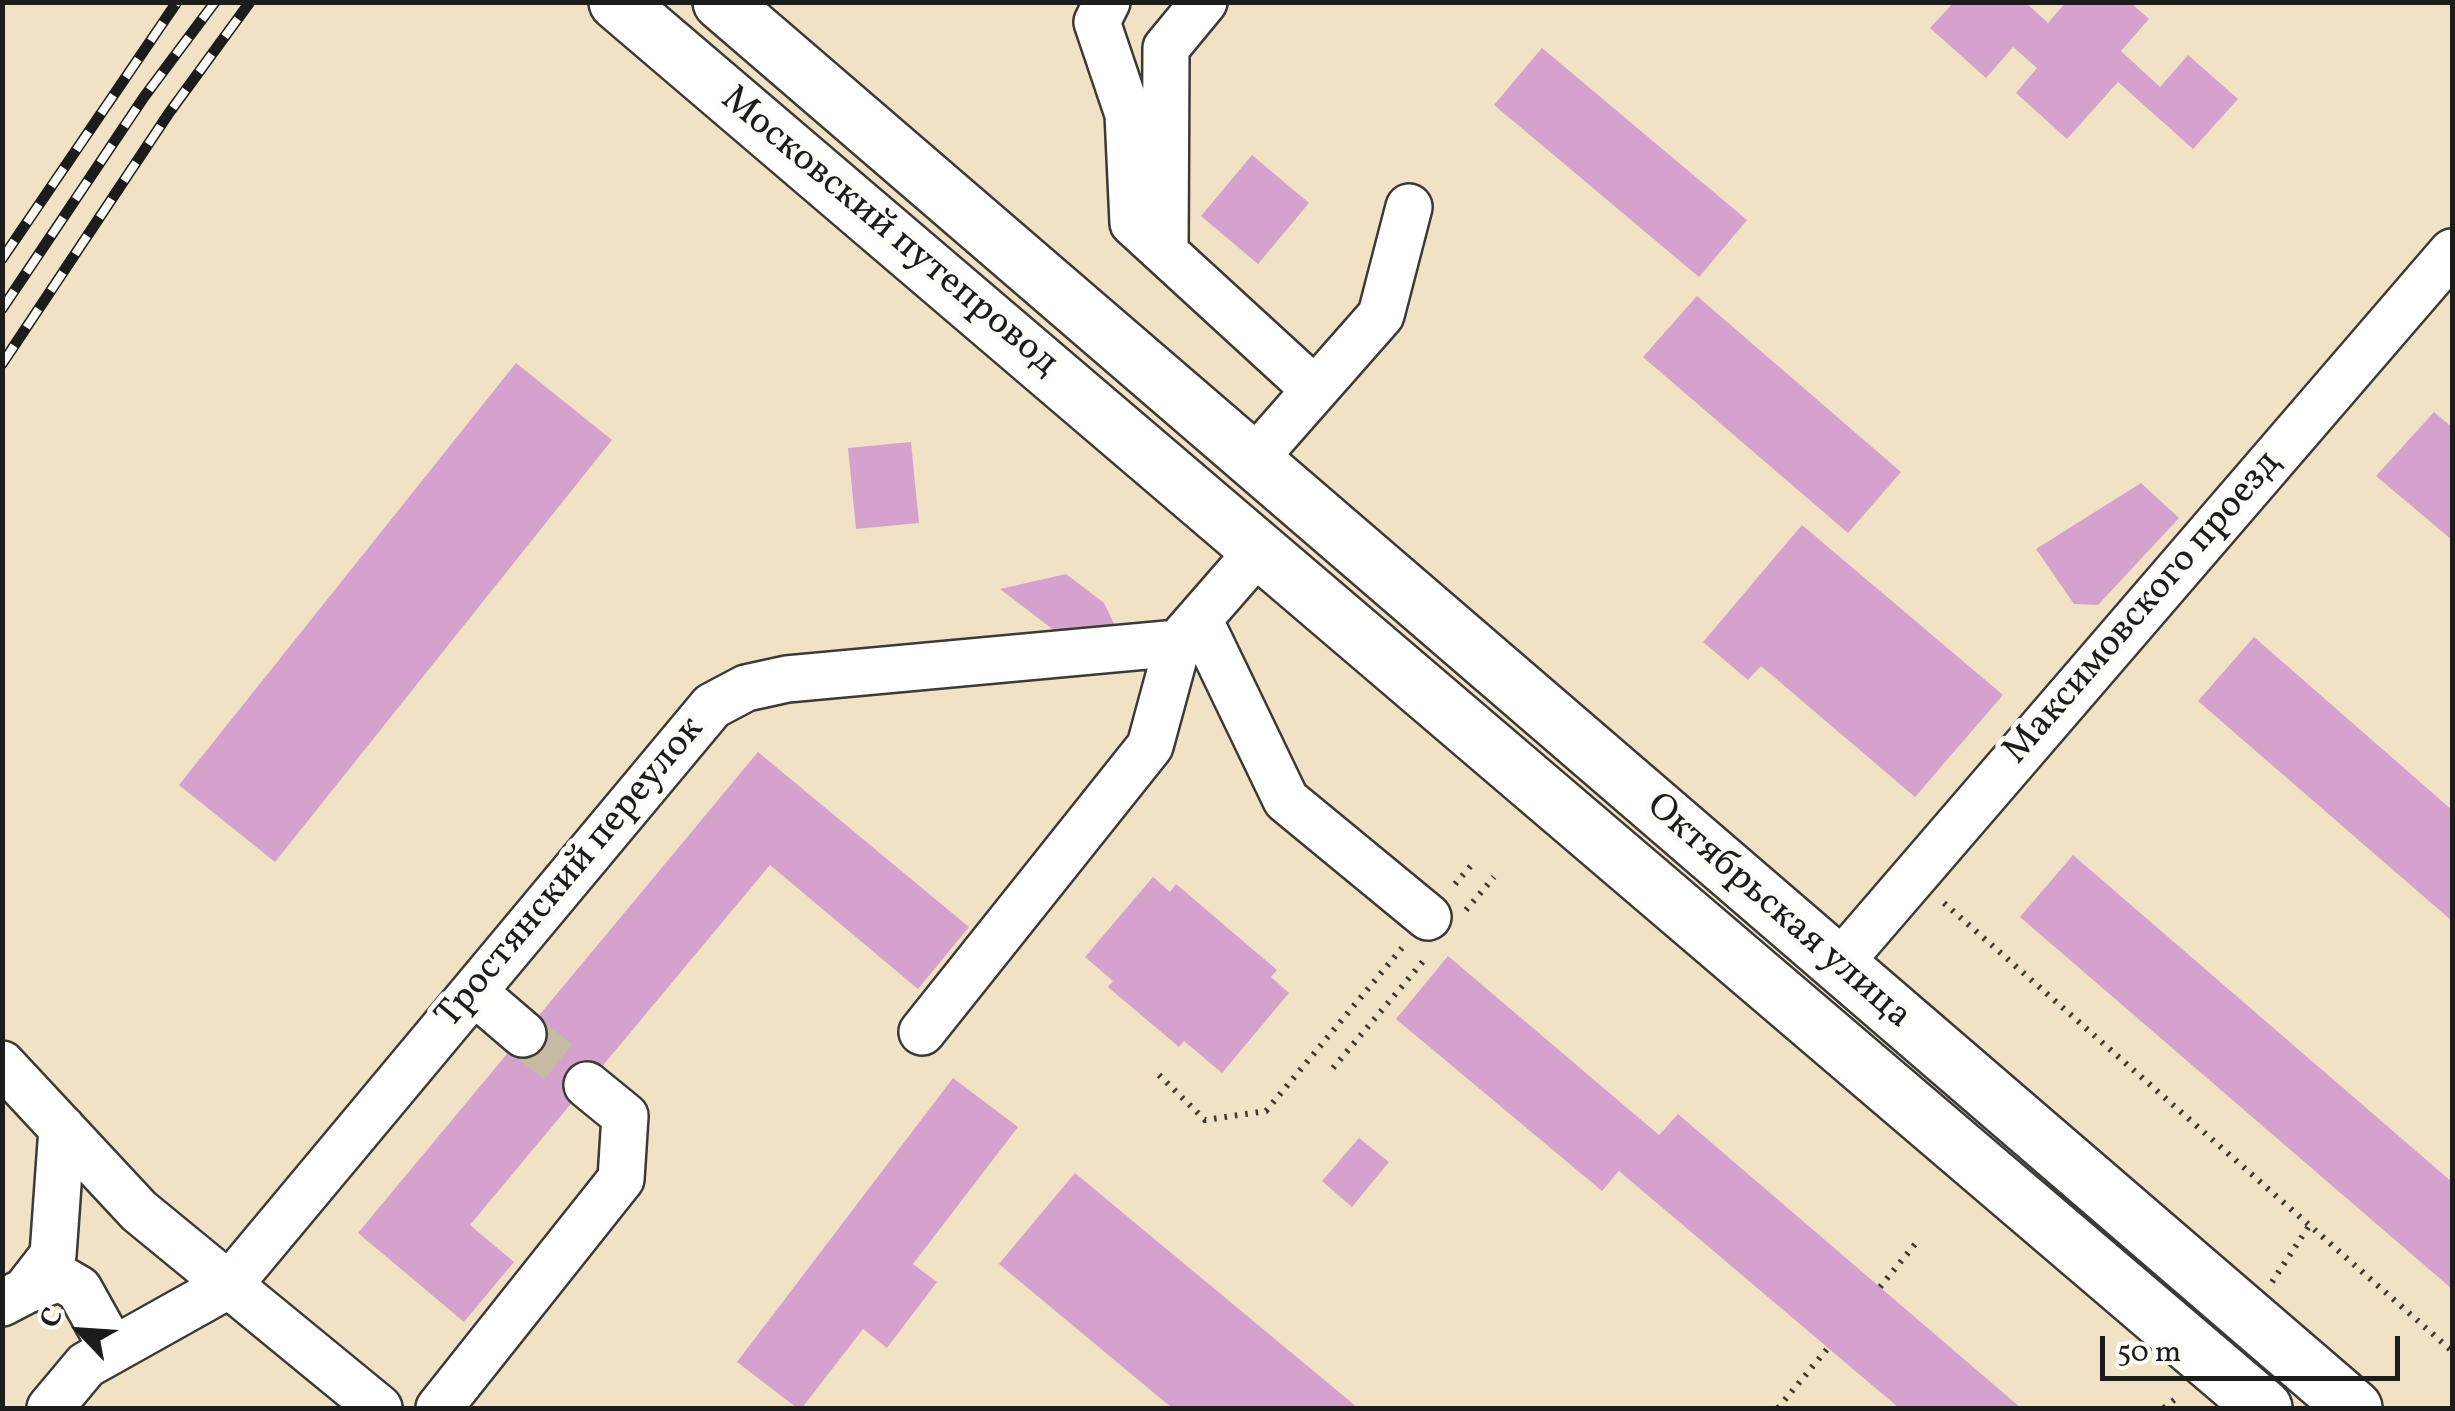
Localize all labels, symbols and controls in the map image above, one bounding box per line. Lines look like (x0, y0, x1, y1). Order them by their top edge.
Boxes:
street label: Московский путепровод (710, 78, 1066, 388)
street label: Максимовского проезд (1995, 443, 2293, 775)
street label: Тростянский переулок (428, 709, 716, 1039)
street label: Октябрьская улица (1635, 785, 1919, 1041)
north arrow (30, 1281, 130, 1381)
text: С (31, 1302, 74, 1335)
scale bar (2105, 1316, 2405, 1378)
text: 50 m (2117, 1332, 2181, 1374)

